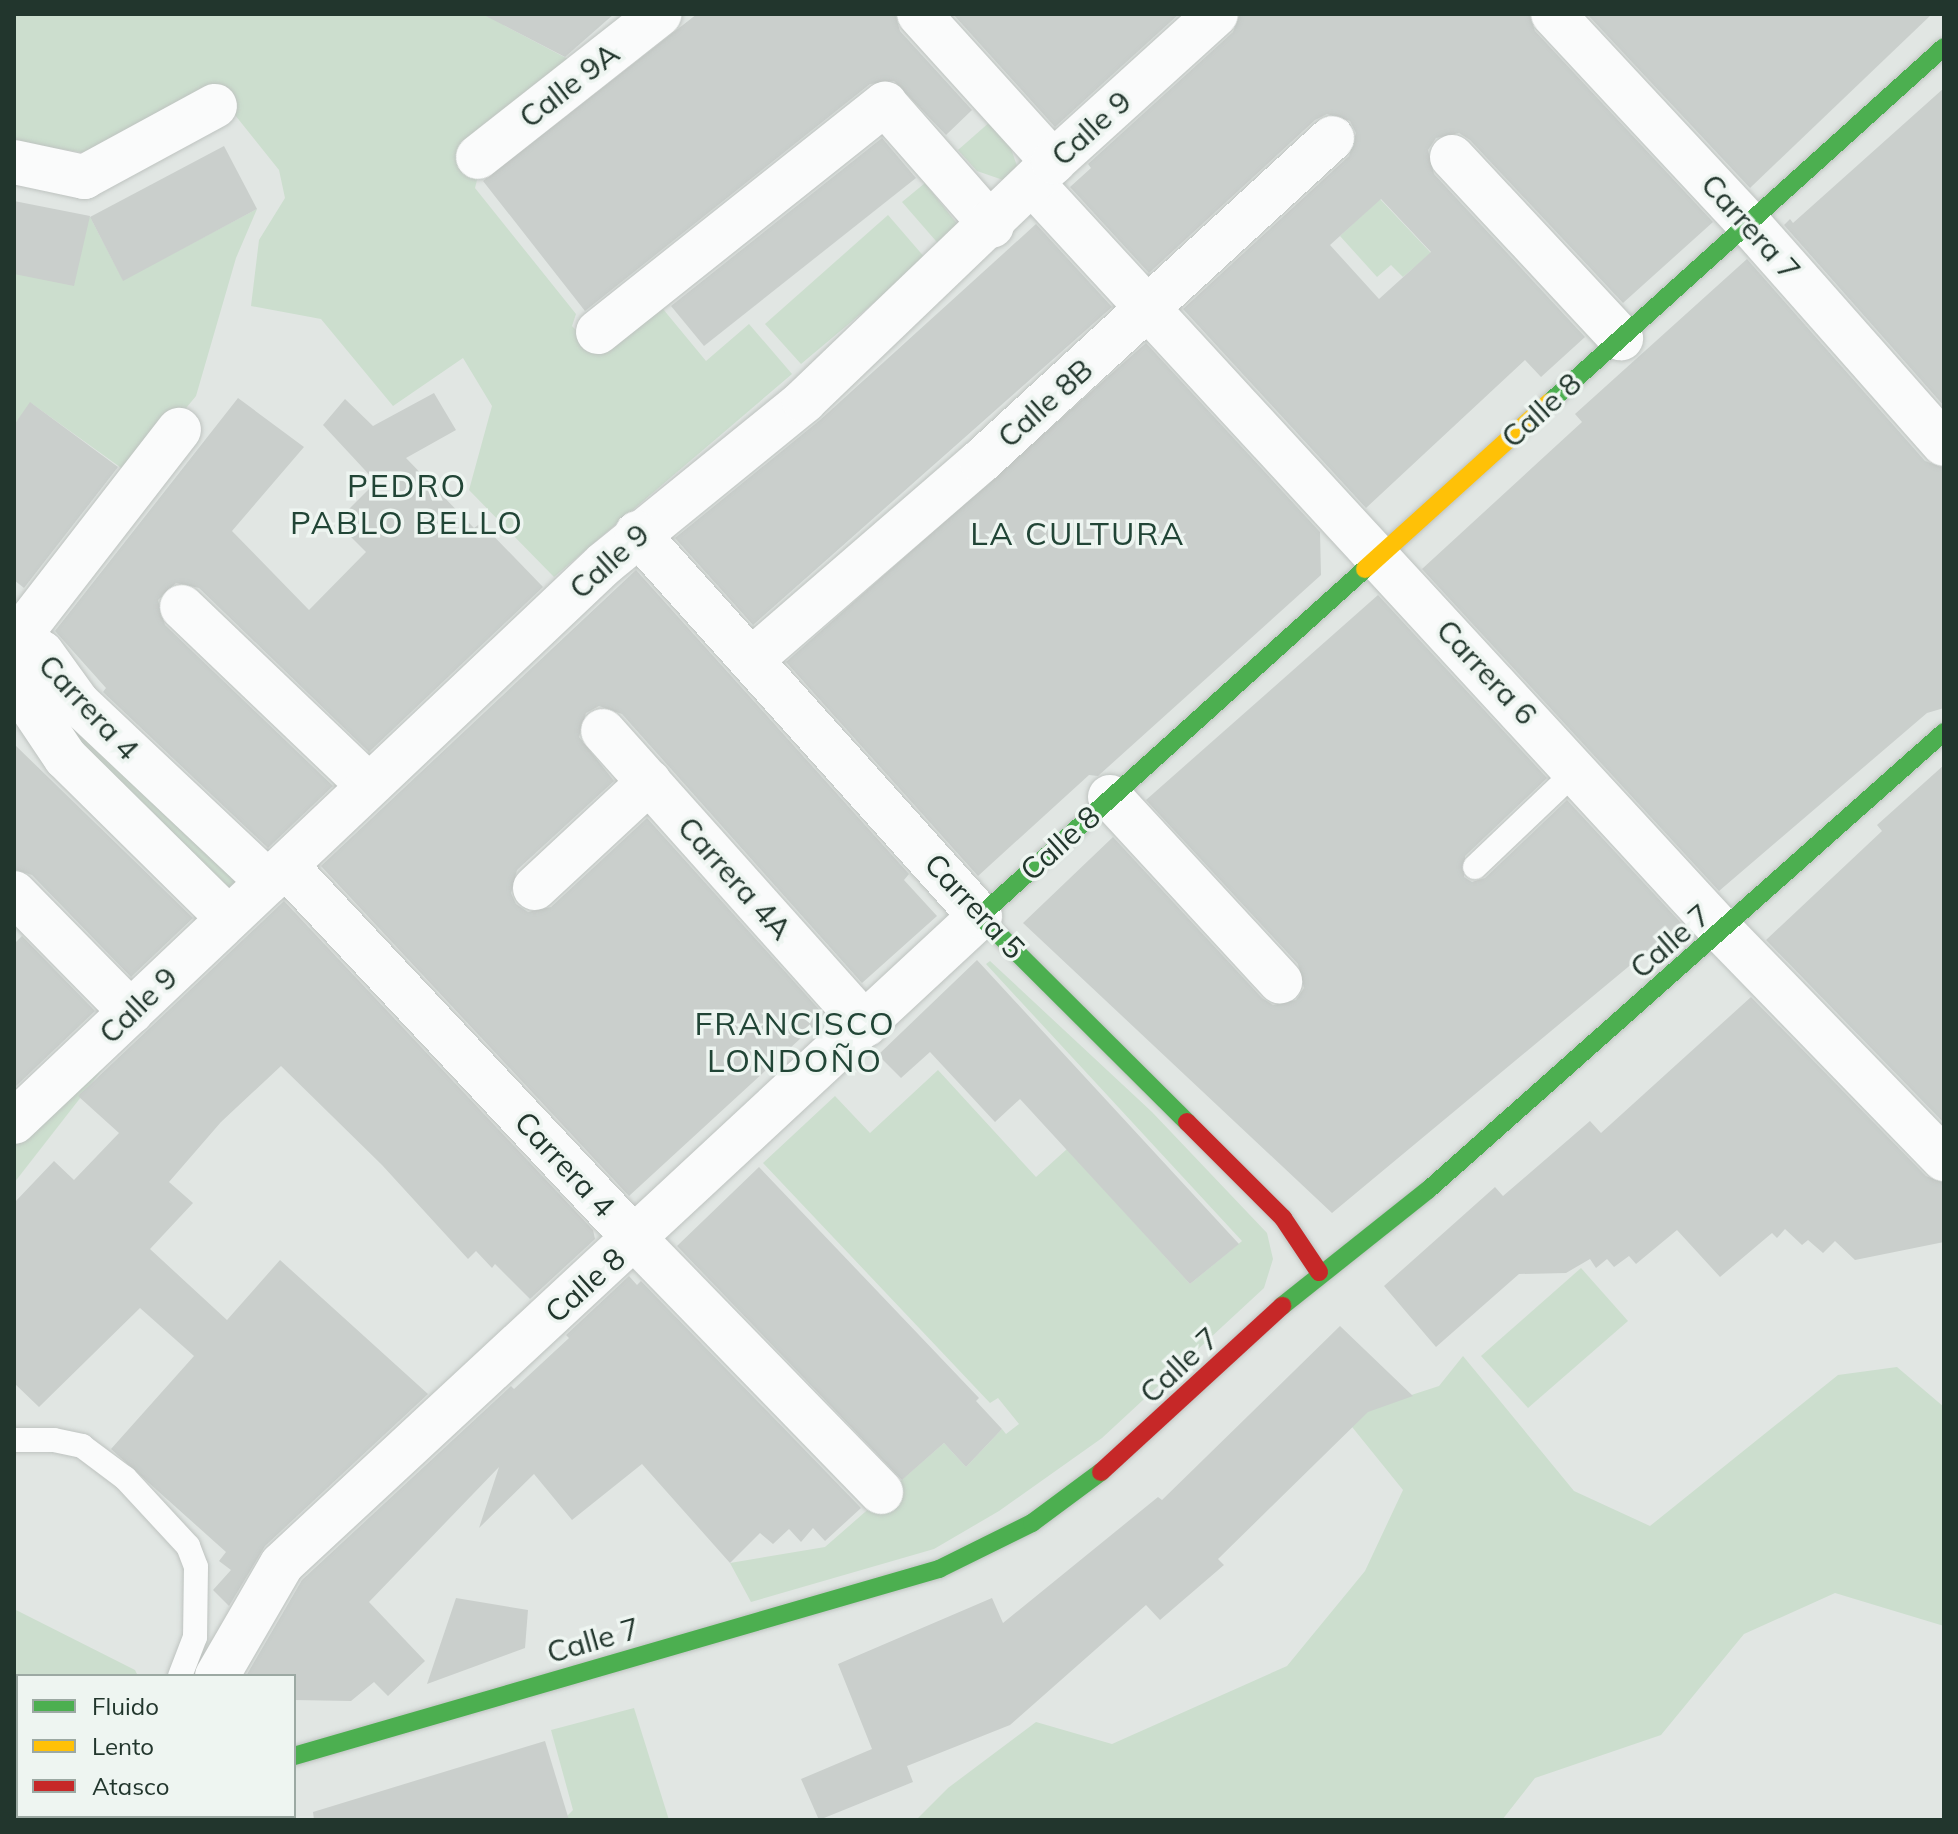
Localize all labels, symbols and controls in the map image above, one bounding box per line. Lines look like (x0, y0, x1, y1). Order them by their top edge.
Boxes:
street label: Calle 9A (512, 35, 626, 135)
street label: Calle 9 (1044, 83, 1138, 173)
street label: Carrera 7 (1694, 166, 1808, 288)
street label: Calle 8B (990, 351, 1100, 455)
street label: Calle 8 (1494, 365, 1588, 455)
district label: PEDRO PABLO BELLO (290, 467, 524, 542)
district label: LA CULTURA (970, 514, 1186, 552)
street label: Calle 9 (562, 516, 656, 606)
street label: Carrera 6 (1429, 612, 1545, 732)
street label: Carrera 4 (31, 647, 147, 767)
street label: Calle 8 (1013, 798, 1107, 888)
street label: Carrera 4A (671, 809, 799, 947)
street label: Carrera 5 (917, 846, 1033, 966)
street label: Calle 7 (1623, 896, 1717, 986)
street label: Calle 9 (92, 959, 184, 1051)
district label: FRANCISCO LONDOÑO (694, 1005, 896, 1080)
street label: Carrera 4 (507, 1104, 623, 1224)
street label: Calle 8 (538, 1240, 632, 1330)
street label: Calle 7 (1132, 1320, 1226, 1410)
street label: Calle 7 (543, 1610, 643, 1670)
legend (16, 1674, 296, 1818)
text: Fluido (92, 1691, 159, 1721)
text: Lento (92, 1731, 154, 1761)
text: Atasco (92, 1771, 169, 1801)

